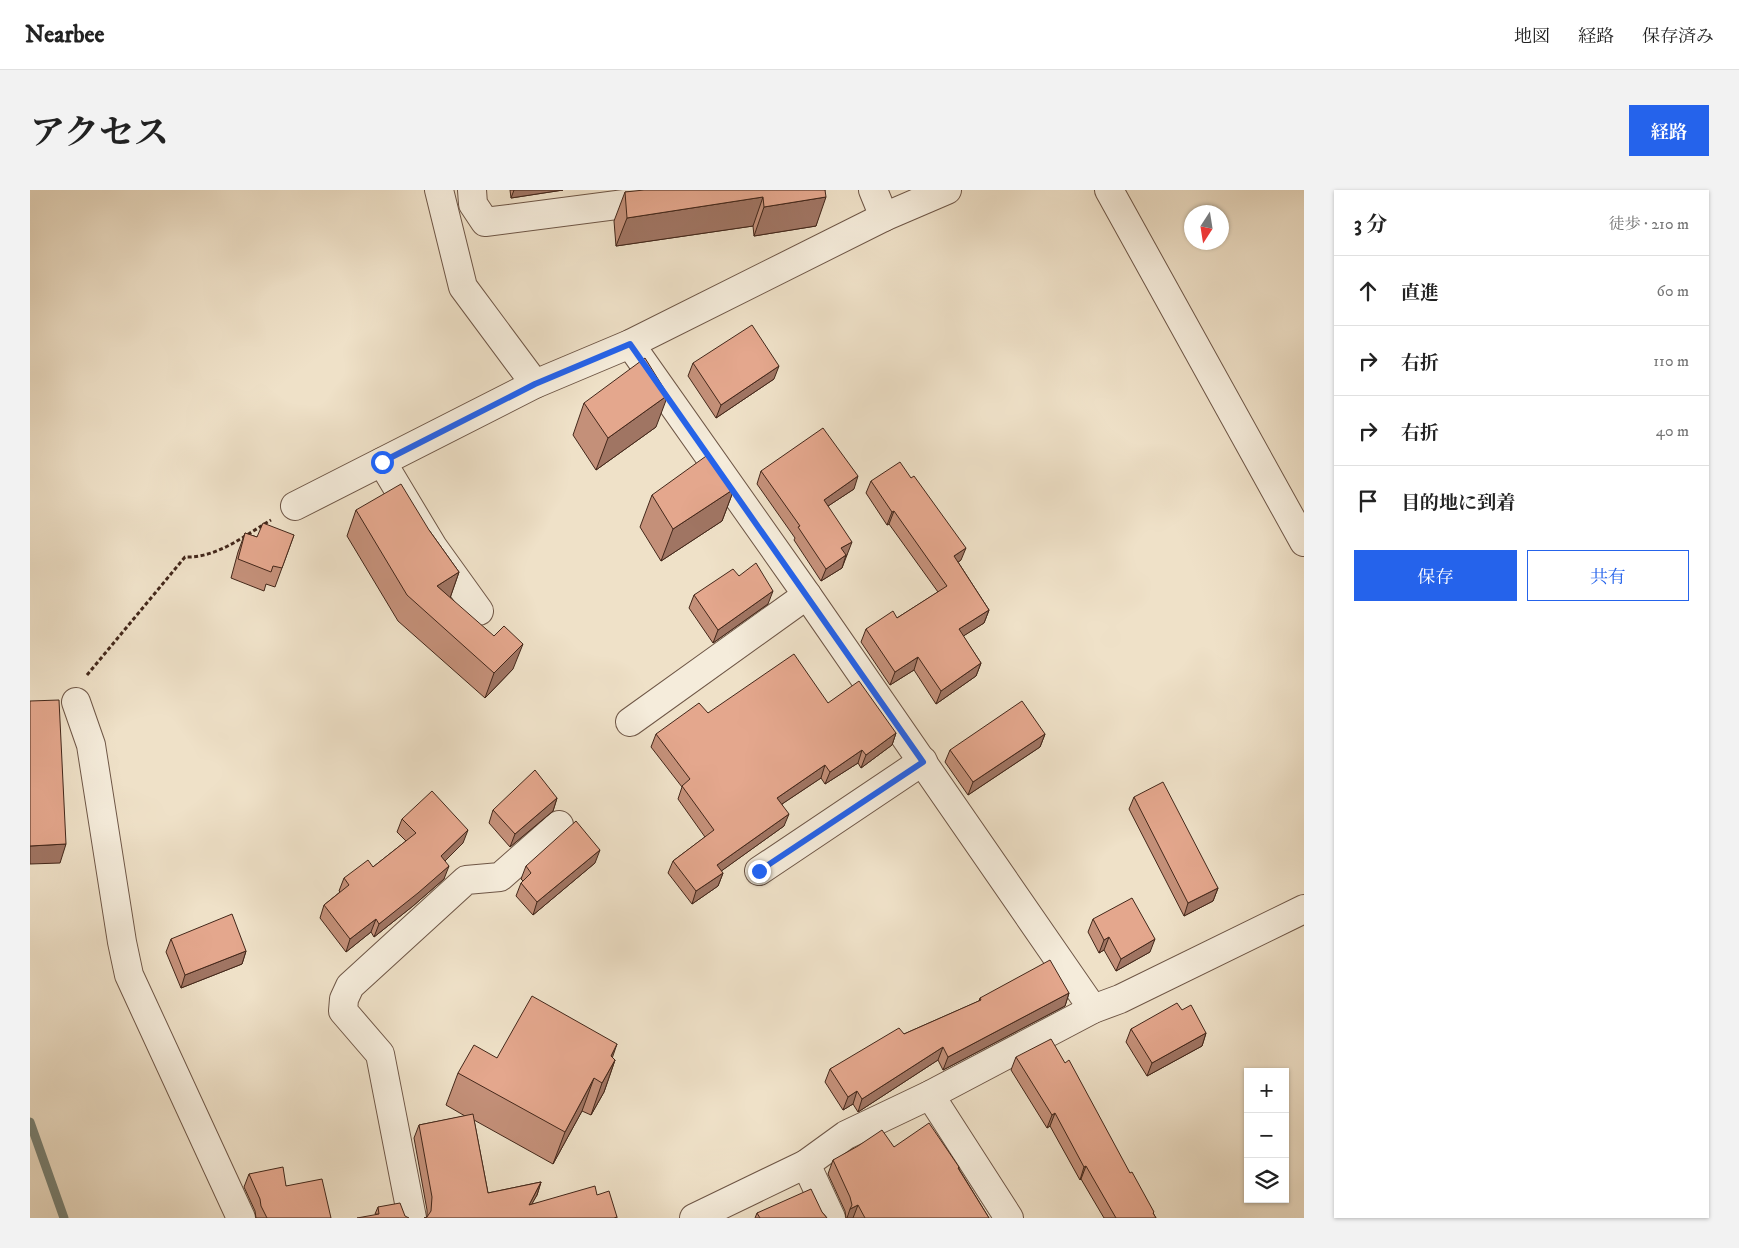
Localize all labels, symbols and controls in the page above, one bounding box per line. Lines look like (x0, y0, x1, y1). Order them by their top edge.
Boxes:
text: Nearbee (25, 20, 104, 50)
text: 地図 (1514, 26, 1550, 48)
text: 経路 (1578, 26, 1614, 48)
text: 保存済み (1642, 26, 1714, 48)
button: 経路 (1629, 105, 1709, 156)
text: アクセス (30, 112, 169, 156)
north arrow (1184, 205, 1229, 250)
text: 3 分 (1354, 212, 1387, 238)
text: 徒歩 · 210 m (1609, 214, 1689, 234)
icon: ahead (1354, 277, 1382, 305)
text: 60 m (1657, 281, 1689, 301)
text: 直進 (1401, 282, 1439, 305)
icon: right (1354, 347, 1382, 375)
text: 110 m (1653, 351, 1689, 371)
text: 右折 (1401, 352, 1439, 375)
icon: right (1354, 417, 1382, 445)
text: 40 m (1656, 421, 1689, 441)
text: 右折 (1401, 422, 1439, 445)
route start (371, 451, 394, 474)
icon: arrive (1354, 487, 1382, 515)
text: 目的地に到着 (1401, 492, 1515, 515)
button: 保存 (1354, 550, 1517, 601)
button: 共有 (1527, 550, 1689, 601)
route end (748, 860, 771, 883)
map controls (1244, 1068, 1289, 1203)
button: + (1244, 1068, 1289, 1113)
button: − (1244, 1113, 1289, 1158)
button: layers (1244, 1158, 1289, 1203)

